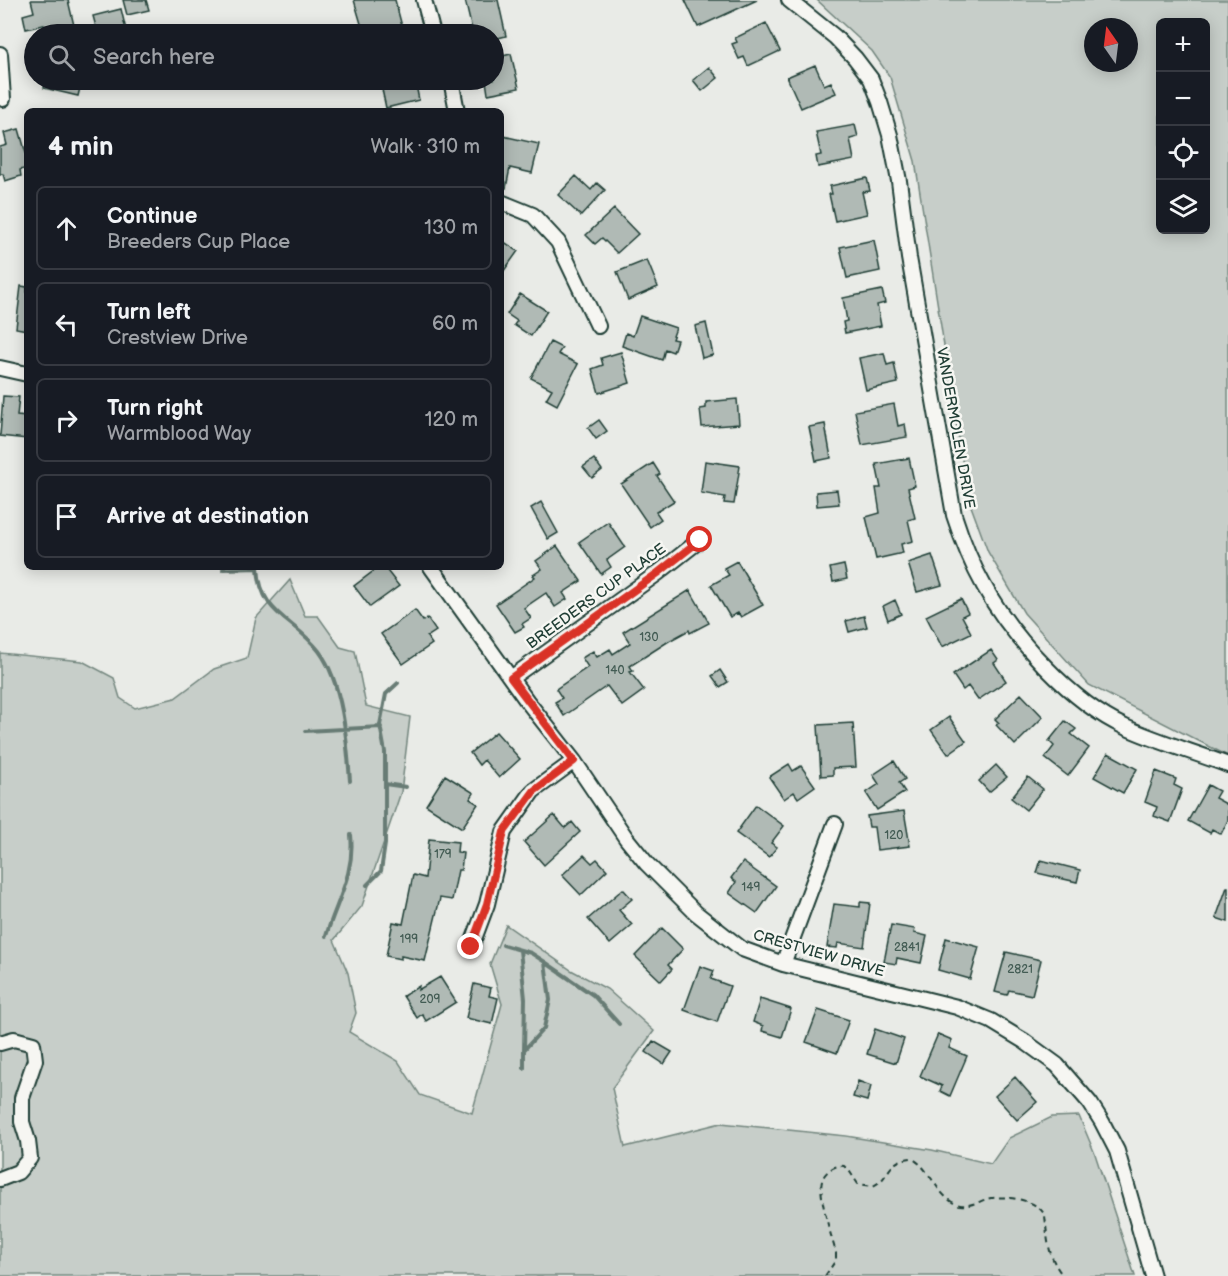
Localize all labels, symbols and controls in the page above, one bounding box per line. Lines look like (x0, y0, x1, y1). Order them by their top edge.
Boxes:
north arrow (1084, 18, 1138, 72)
map controls (1156, 18, 1210, 234)
button: + (1156, 18, 1210, 72)
search box (24, 24, 504, 90)
icon: search (45, 41, 78, 74)
text: Search here (93, 44, 215, 71)
button: − (1156, 72, 1210, 126)
button: locate (1156, 126, 1210, 180)
text: 4 min (48, 132, 113, 163)
text: Walk · 310 m (371, 135, 480, 159)
button: layers (1156, 180, 1210, 234)
text: Continue (107, 203, 197, 230)
icon: ahead (50, 212, 83, 245)
text: 130 m (424, 216, 478, 240)
text: Breeders Cup Place (107, 230, 290, 254)
text: Turn left (107, 299, 191, 326)
icon: left (50, 308, 83, 341)
text: 60 m (432, 312, 478, 336)
text: Crestview Drive (107, 326, 248, 350)
street label: VANDERMOLEN DRIVE (932, 346, 979, 510)
text: Turn right (107, 395, 203, 422)
icon: right (50, 404, 83, 437)
text: 120 m (425, 408, 478, 432)
text: Warmblood Way (107, 422, 251, 446)
icon: arrive (50, 500, 83, 533)
text: Arrive at destination (107, 503, 309, 530)
route start (686, 526, 712, 552)
street label: BREEDERS CUP PLACE (523, 539, 670, 653)
house number: 130 (639, 630, 659, 645)
house number: 140 (605, 663, 625, 678)
house number: 120 (885, 828, 903, 843)
house number: 179 (434, 847, 452, 862)
house number: 149 (742, 880, 761, 895)
street label: CRESTVIEW DRIVE (751, 926, 887, 981)
house number: 199 (400, 932, 418, 947)
route end (457, 933, 483, 959)
house number: 2841 (894, 940, 920, 955)
house number: 2821 (1007, 962, 1033, 977)
house number: 209 (419, 992, 441, 1007)

